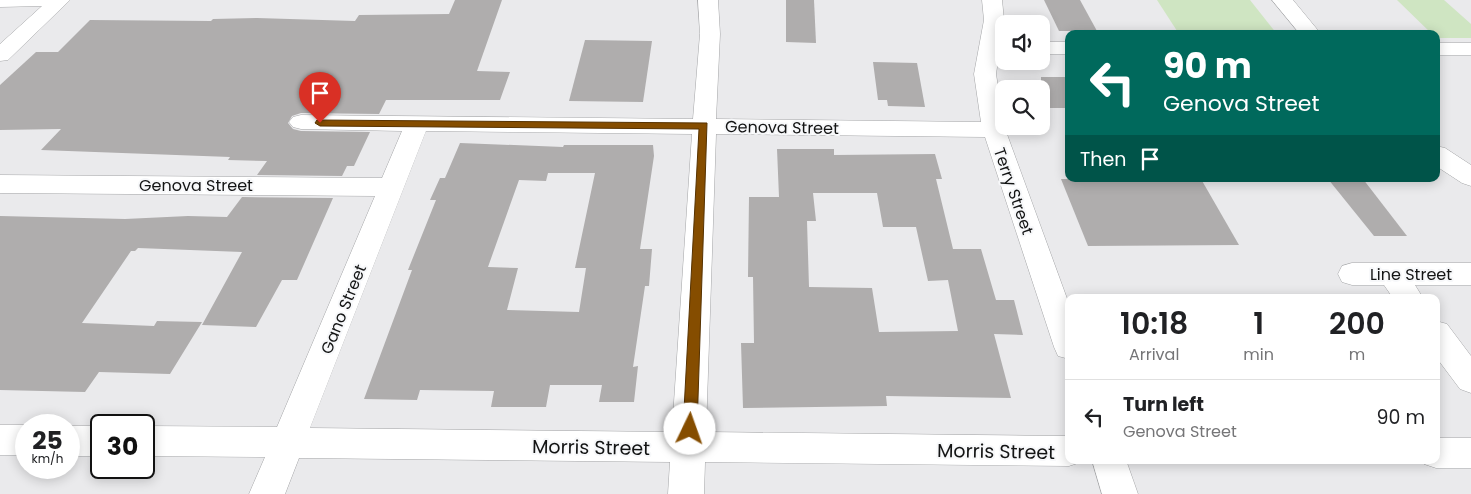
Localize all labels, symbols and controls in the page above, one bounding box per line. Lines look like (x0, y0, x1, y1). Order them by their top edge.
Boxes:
map controls (995, 15, 1050, 135)
button: sound (995, 15, 1050, 70)
text: 90 m (1163, 41, 1252, 90)
icon: left (1080, 50, 1145, 115)
pin (299, 72, 341, 123)
icon: arrive (306, 79, 334, 107)
button: search (995, 80, 1050, 135)
text: Genova Street (1163, 88, 1319, 119)
street label: Genova Street (725, 115, 839, 140)
street label: Terry Street (988, 145, 1039, 238)
icon: arrive (1136, 145, 1164, 173)
text: Then (1080, 146, 1126, 173)
street label: Genova Street (139, 174, 253, 197)
street label: Gano Street (315, 261, 372, 357)
street label: Line Street (1370, 263, 1452, 286)
text: 10:18 (1120, 302, 1188, 345)
text: 1 (1253, 302, 1264, 345)
text: 200 (1329, 302, 1385, 345)
text: Arrival (1129, 343, 1179, 366)
text: min (1243, 343, 1274, 366)
text: m (1349, 343, 1365, 366)
text: Turn left (1123, 391, 1204, 418)
position arrow (663, 402, 715, 454)
icon: left (1080, 403, 1108, 431)
text: 90 m (1376, 404, 1425, 431)
speed limit sign: 30 (90, 414, 155, 479)
text: Genova Street (1123, 420, 1237, 443)
text: 25 (32, 423, 63, 458)
street label: Morris Street (532, 433, 650, 462)
street label: Morris Street (937, 437, 1055, 466)
text: km/h (32, 450, 63, 467)

